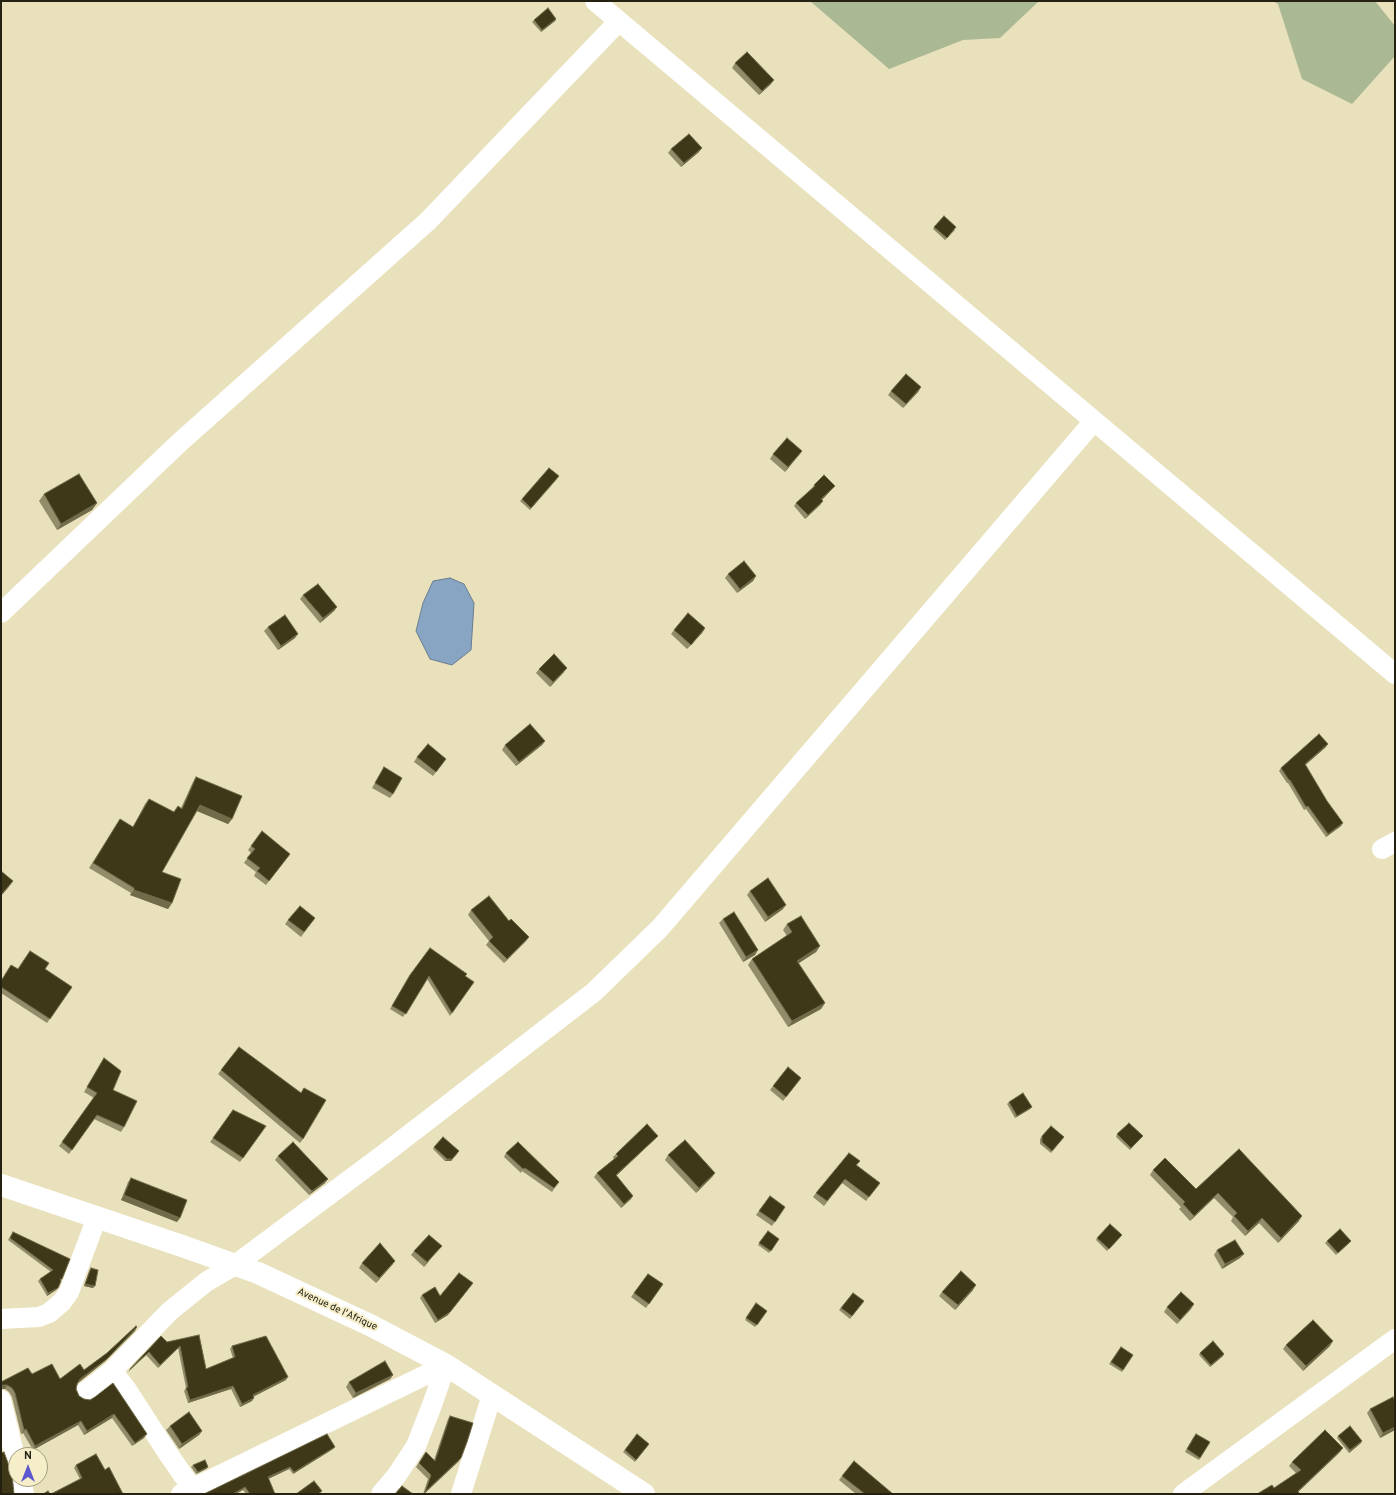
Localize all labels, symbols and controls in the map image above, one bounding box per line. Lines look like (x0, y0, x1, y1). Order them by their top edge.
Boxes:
street label: Avenue de l'Afrique (295, 1286, 379, 1334)
north arrow (8, 1447, 48, 1487)
text: N (24, 1449, 32, 1463)

